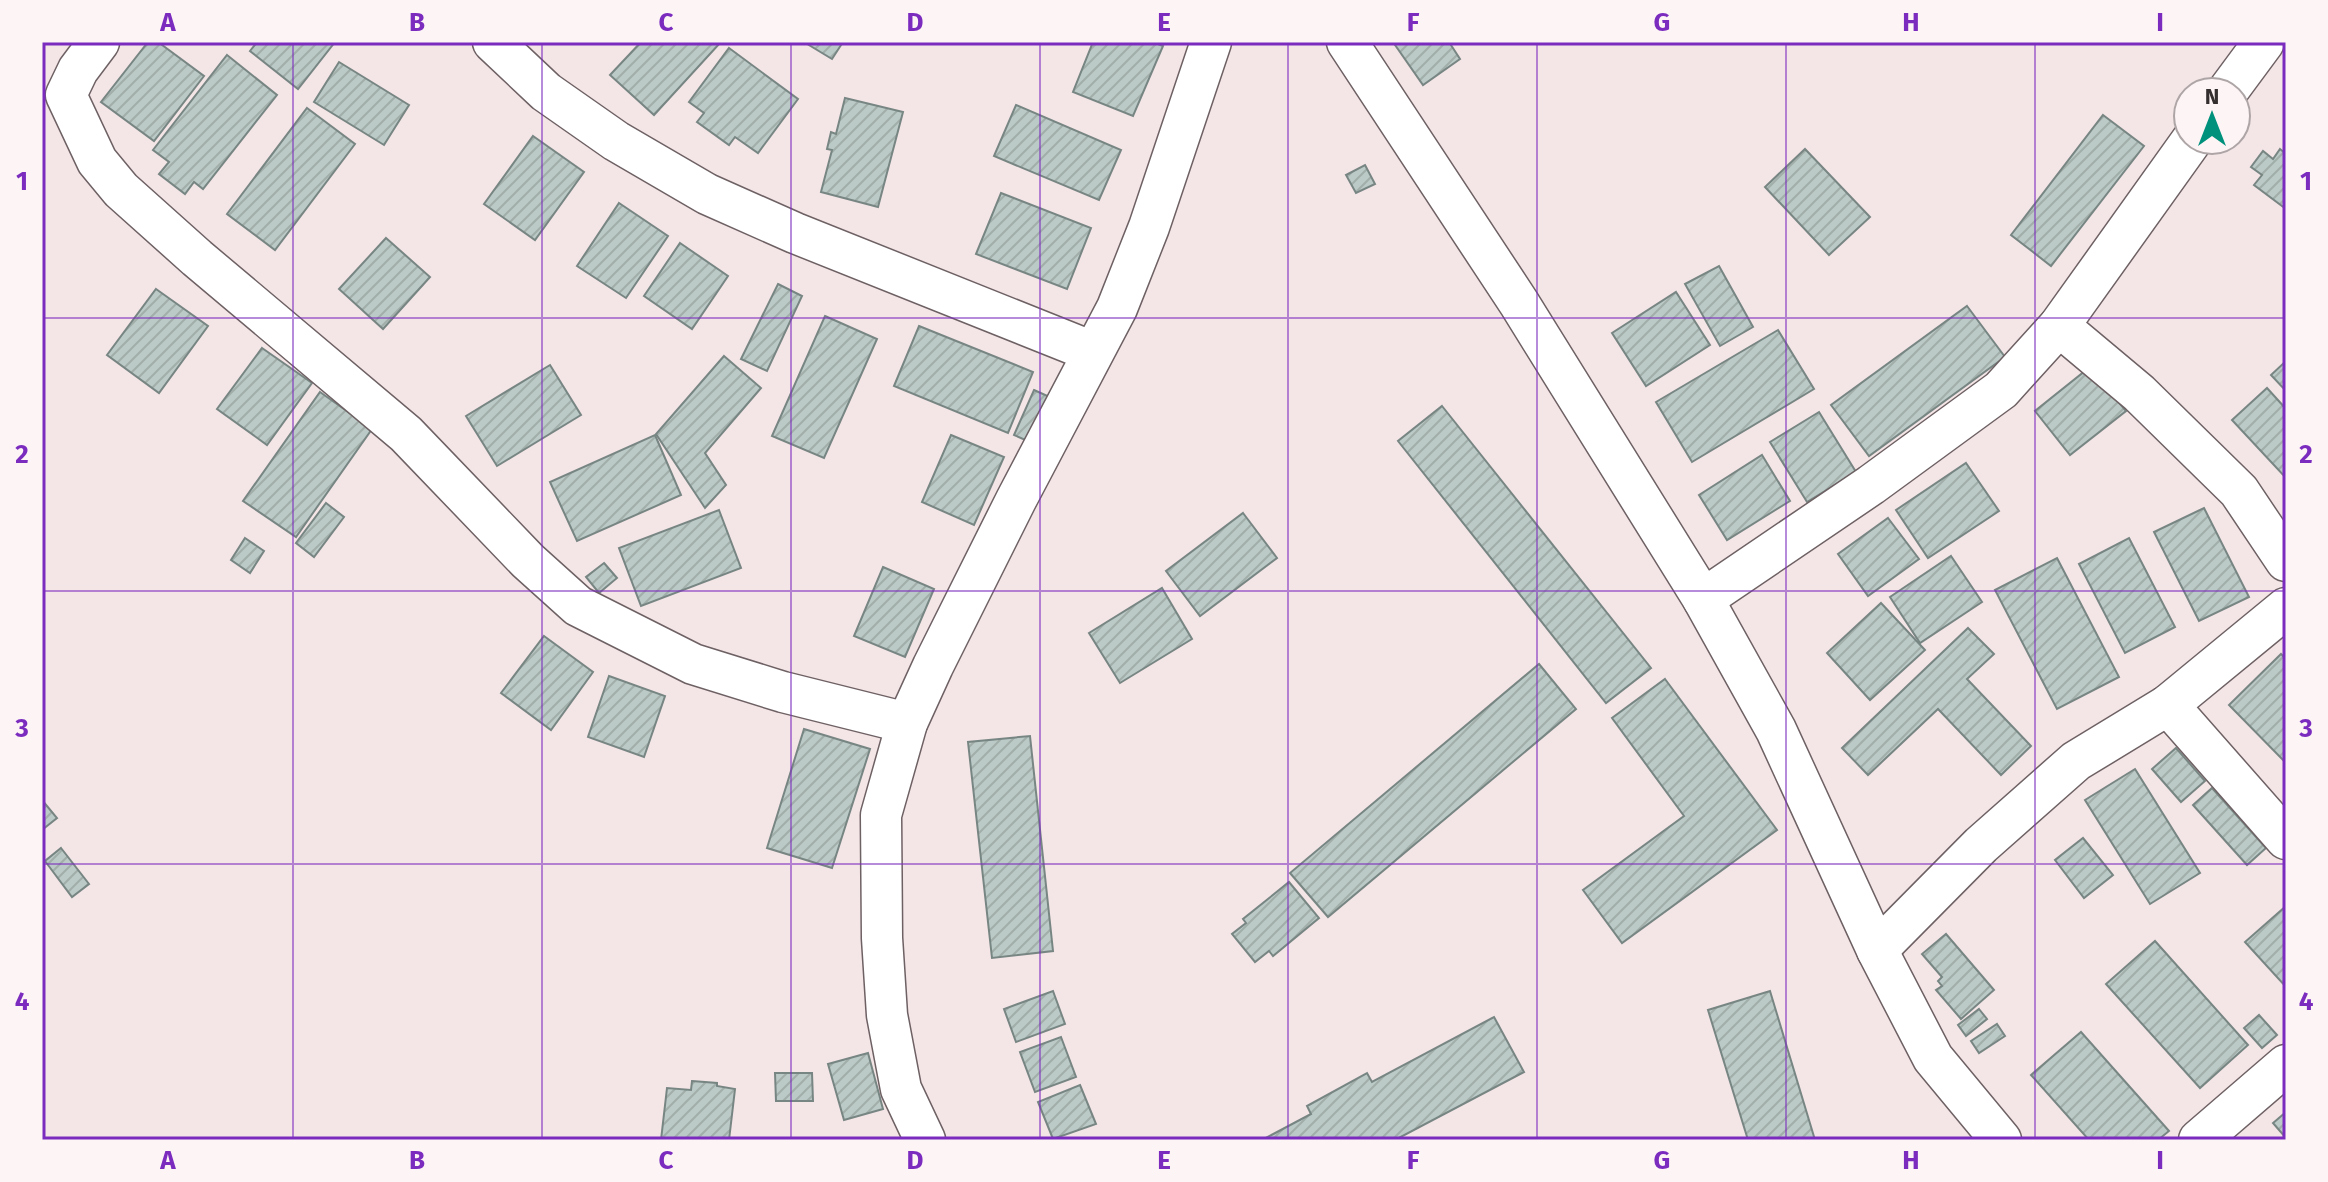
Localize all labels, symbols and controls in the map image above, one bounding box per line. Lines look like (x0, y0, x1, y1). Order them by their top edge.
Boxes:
text: A (159, 7, 176, 38)
text: B (409, 7, 425, 38)
text: C (659, 7, 674, 38)
text: D (907, 7, 924, 38)
text: E (1157, 7, 1171, 38)
text: F (1407, 7, 1420, 38)
text: G (1654, 7, 1670, 38)
text: H (1902, 7, 1920, 38)
text: I (2156, 7, 2164, 38)
north arrow (2172, 76, 2252, 156)
text: N (2205, 83, 2219, 110)
text: 1 (16, 166, 28, 197)
text: 1 (2300, 166, 2312, 197)
text: 2 (15, 439, 29, 470)
text: 2 (2299, 439, 2313, 470)
text: 3 (14, 713, 29, 744)
text: 3 (2298, 713, 2313, 744)
text: 4 (15, 986, 30, 1017)
text: 4 (2299, 986, 2314, 1017)
text: A (159, 1145, 176, 1176)
text: B (409, 1145, 425, 1176)
text: C (659, 1145, 674, 1176)
text: D (907, 1145, 924, 1176)
text: E (1157, 1145, 1171, 1176)
text: F (1407, 1145, 1420, 1176)
text: G (1654, 1145, 1670, 1176)
text: H (1902, 1145, 1920, 1176)
text: I (2156, 1145, 2164, 1176)

